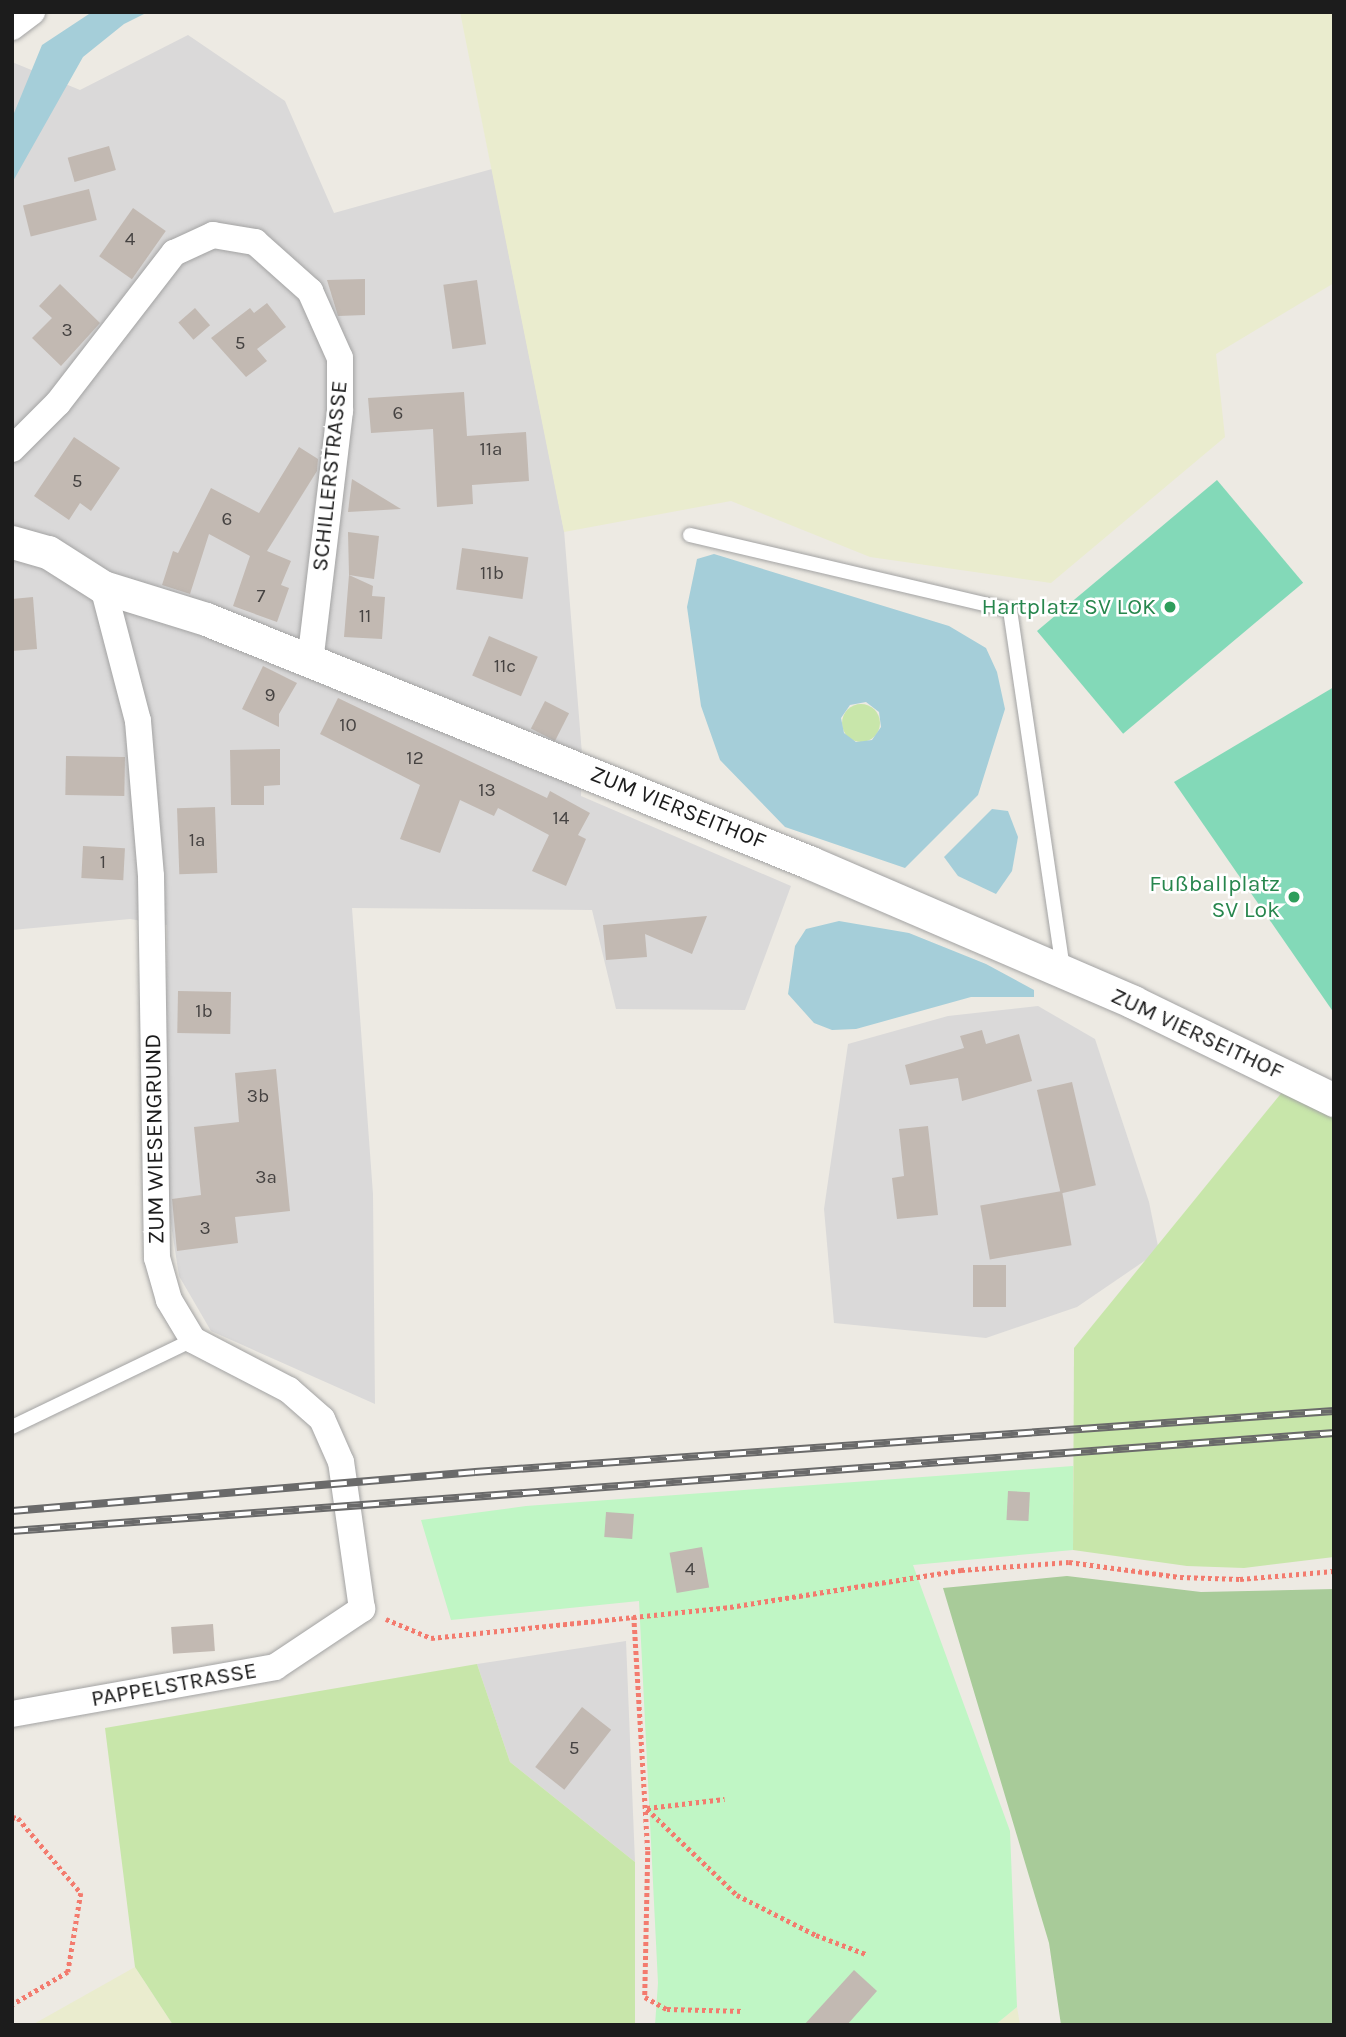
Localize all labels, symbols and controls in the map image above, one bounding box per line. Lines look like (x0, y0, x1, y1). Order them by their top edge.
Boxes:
house number: 4 (125, 229, 135, 251)
house number: 3 (61, 320, 73, 342)
house number: 5 (235, 333, 245, 355)
street label: SCHILLERSTRASSE (306, 379, 354, 573)
house number: 6 (393, 403, 403, 425)
house number: 11a (479, 439, 503, 461)
house number: 5 (72, 471, 82, 493)
house number: 6 (222, 509, 232, 531)
house number: 11b (480, 563, 504, 585)
house number: 7 (257, 586, 265, 608)
place label: Hartplatz SV LOK (982, 593, 1156, 621)
marker: Hartplatz SV LOK (1162, 599, 1178, 615)
house number: 11 (359, 606, 371, 628)
house number: 11c (494, 656, 516, 678)
house number: 9 (264, 685, 276, 707)
house number: 10 (339, 715, 357, 737)
house number: 12 (406, 748, 424, 770)
street label: ZUM VIERSEITHOF (586, 760, 770, 856)
house number: 13 (478, 780, 496, 802)
house number: 14 (553, 808, 569, 830)
house number: 1a (189, 830, 205, 852)
house number: 1 (100, 852, 106, 874)
place label: Fußballplatz SV Lok (1149, 870, 1280, 924)
marker: Fußballplatz SV Lok (1286, 889, 1302, 905)
street label: ZUM VIERSEITHOF (1106, 982, 1288, 1086)
house number: 1b (195, 1001, 213, 1023)
street label: ZUM WIESENGRUND (139, 1033, 171, 1245)
house number: 3b (247, 1086, 269, 1108)
house number: 3a (255, 1167, 277, 1189)
house number: 3 (199, 1218, 211, 1240)
house number: 4 (685, 1559, 695, 1581)
street label: PAPPELSTRASSE (89, 1657, 259, 1713)
house number: 5 (569, 1738, 579, 1760)

